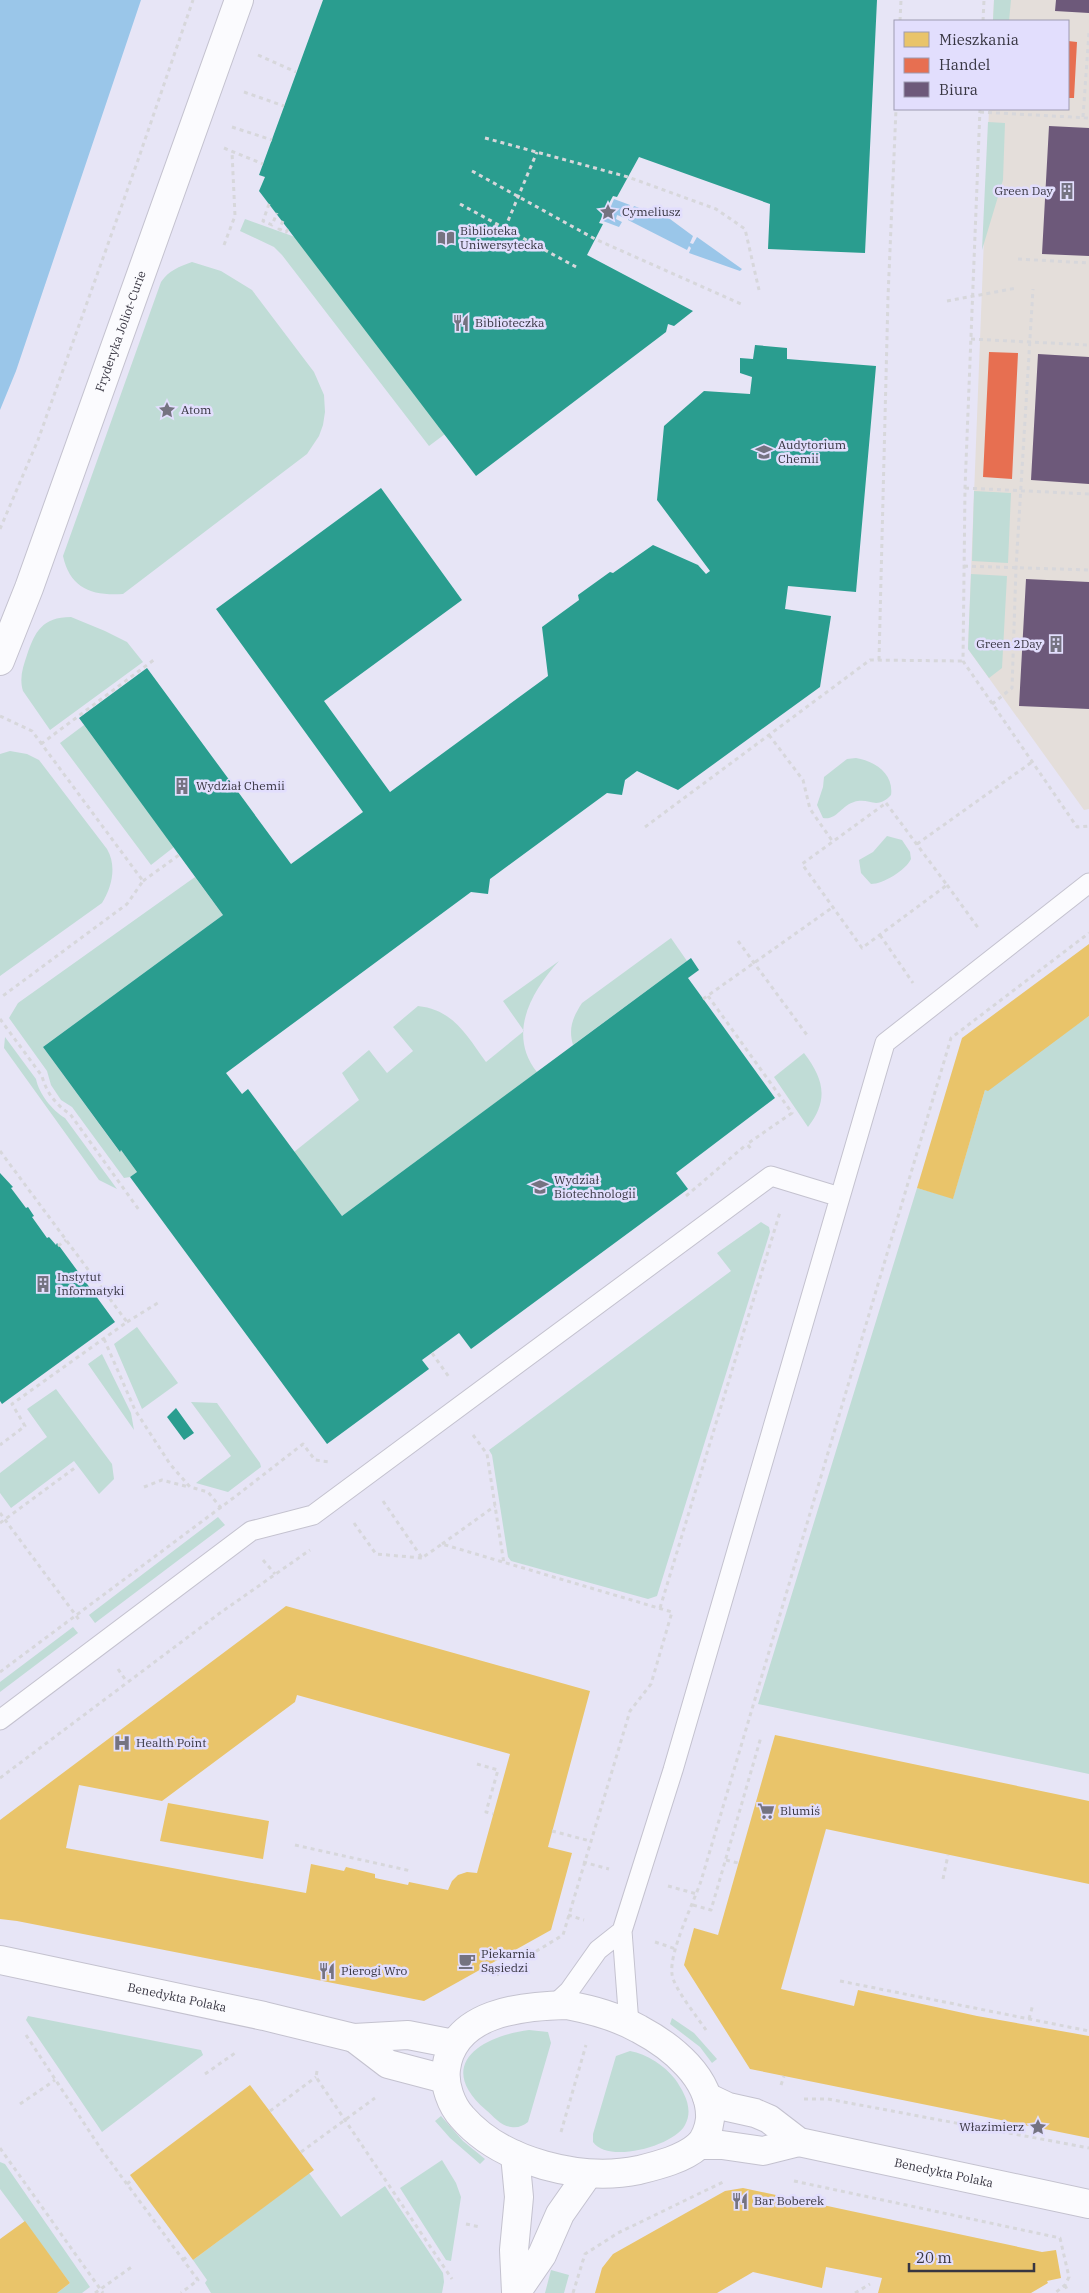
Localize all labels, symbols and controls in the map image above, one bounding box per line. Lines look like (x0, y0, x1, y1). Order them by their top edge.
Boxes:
legend (894, 20, 1069, 110)
text: Mieszkania (939, 30, 1019, 49)
text: Handel (939, 55, 990, 74)
text: Biura (939, 80, 978, 99)
building icon: Green Day (1057, 181, 1077, 201)
place label: Green Day (994, 183, 1054, 198)
place icon: Cymeliusz (598, 202, 618, 222)
place label: Cymeliusz (622, 204, 681, 219)
place label: Biblioteka Uniwersytecka (460, 223, 544, 252)
library icon: Biblioteka Uniwersytecka (436, 228, 456, 248)
street label: Fryderyka Joliot-Curie (92, 269, 149, 394)
restaurant icon: Biblioteczka (451, 313, 471, 333)
place label: Biblioteczka (475, 315, 545, 330)
place icon: Atom (157, 400, 177, 420)
place label: Atom (181, 402, 212, 417)
place label: Audytorium Chemii (778, 437, 847, 466)
school or university icon: Audytorium Chemii (754, 442, 774, 462)
building icon: Green 2Day (1046, 634, 1066, 654)
place label: Green 2Day (976, 636, 1043, 651)
building icon: Wydział Chemii (172, 776, 192, 796)
place label: Wydział Chemii (196, 778, 285, 793)
place label: Wydział Biotechnologii (554, 1172, 636, 1201)
school or university icon: Wydział Biotechnologii (530, 1177, 550, 1197)
place label: Instytut Informatyki (57, 1269, 124, 1298)
building icon: Instytut Informatyki (33, 1274, 53, 1294)
hospital icon: Health Point (112, 1733, 132, 1753)
place label: Health Point (136, 1735, 206, 1750)
supermarket icon: Blumiś (756, 1801, 776, 1821)
place label: Blumiś (780, 1803, 820, 1818)
place label: Piekarnia Sąsiedzi (481, 1946, 536, 1975)
cafe icon: Piekarnia Sąsiedzi (457, 1951, 477, 1971)
restaurant icon: Pierogi Wro (317, 1961, 337, 1981)
place label: Pierogi Wro (341, 1963, 407, 1978)
street label: Benedykta Polaka (126, 1979, 228, 2015)
place icon: Włazimierz (1028, 2117, 1048, 2137)
place label: Włazimierz (959, 2119, 1024, 2134)
street label: Benedykta Polaka (893, 2155, 995, 2190)
restaurant icon: Bar Boberek (730, 2191, 750, 2211)
place label: Bar Boberek (754, 2193, 824, 2208)
scale bar (909, 2240, 1034, 2272)
text: 20 m (916, 2248, 952, 2267)

